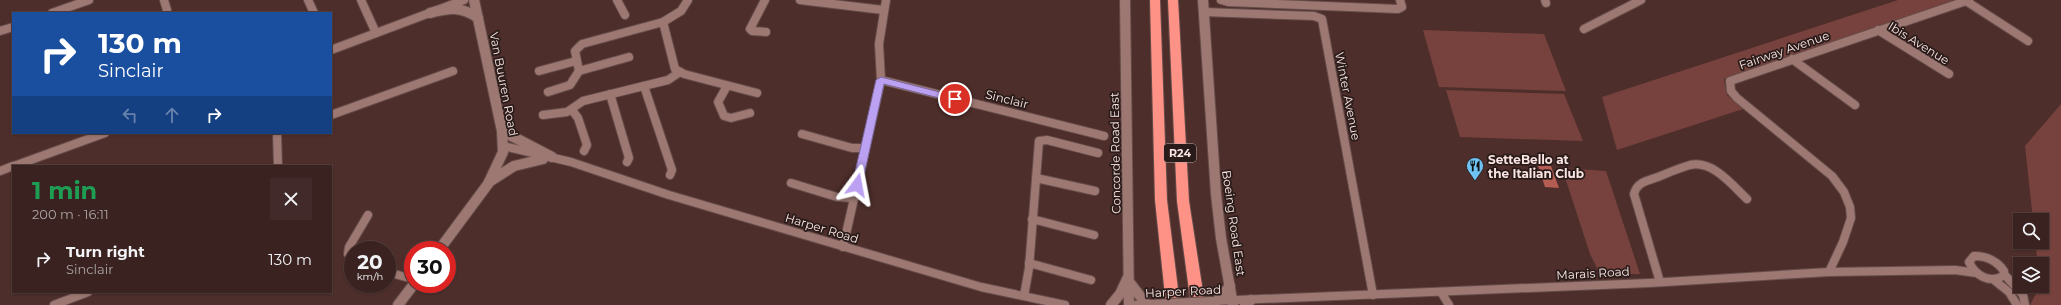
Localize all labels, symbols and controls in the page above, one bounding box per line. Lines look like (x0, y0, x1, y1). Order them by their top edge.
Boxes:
street label: Ibis Avenue (1886, 18, 1952, 68)
text: 130 m (98, 26, 182, 60)
street label: Fairway Avenue (1737, 27, 1831, 73)
icon: right (32, 28, 84, 80)
street label: Van Buuren Road (487, 31, 521, 137)
street label: Winter Avenue (1332, 51, 1364, 141)
text: Sinclair (98, 60, 164, 82)
pin (938, 82, 972, 116)
street label: Sinclair (984, 86, 1030, 112)
icon: arrive (944, 88, 966, 110)
street label: Concorde Road East (1106, 92, 1124, 214)
icon: left (119, 104, 141, 126)
icon: ahead (161, 104, 183, 126)
icon: right (203, 104, 225, 126)
road number: R24 (1164, 144, 1196, 162)
place label: SetteBello at the Italian Club (1488, 152, 1584, 181)
restaurant icon: SetteBello at the Italian Club (1465, 156, 1485, 181)
position arrow (836, 164, 878, 206)
street label: Boeing Road East (1219, 169, 1249, 277)
text: 1 min (32, 176, 97, 205)
button: close (270, 178, 312, 220)
text: 200 m · 16:11 (32, 206, 109, 222)
street label: Harper Road (783, 210, 861, 246)
map controls (2013, 213, 2049, 293)
button: search (2013, 213, 2049, 249)
speed limit sign: 30 (404, 241, 456, 293)
text: Turn right (66, 242, 145, 261)
icon: right (32, 248, 54, 270)
text: 130 m (268, 250, 312, 269)
text: 20 (357, 250, 383, 274)
button: layers (2013, 257, 2049, 293)
text: Sinclair (66, 261, 113, 277)
street label: Marais Road (1556, 264, 1630, 282)
text: km/h (357, 270, 383, 283)
street label: Harper Road (1145, 282, 1221, 300)

